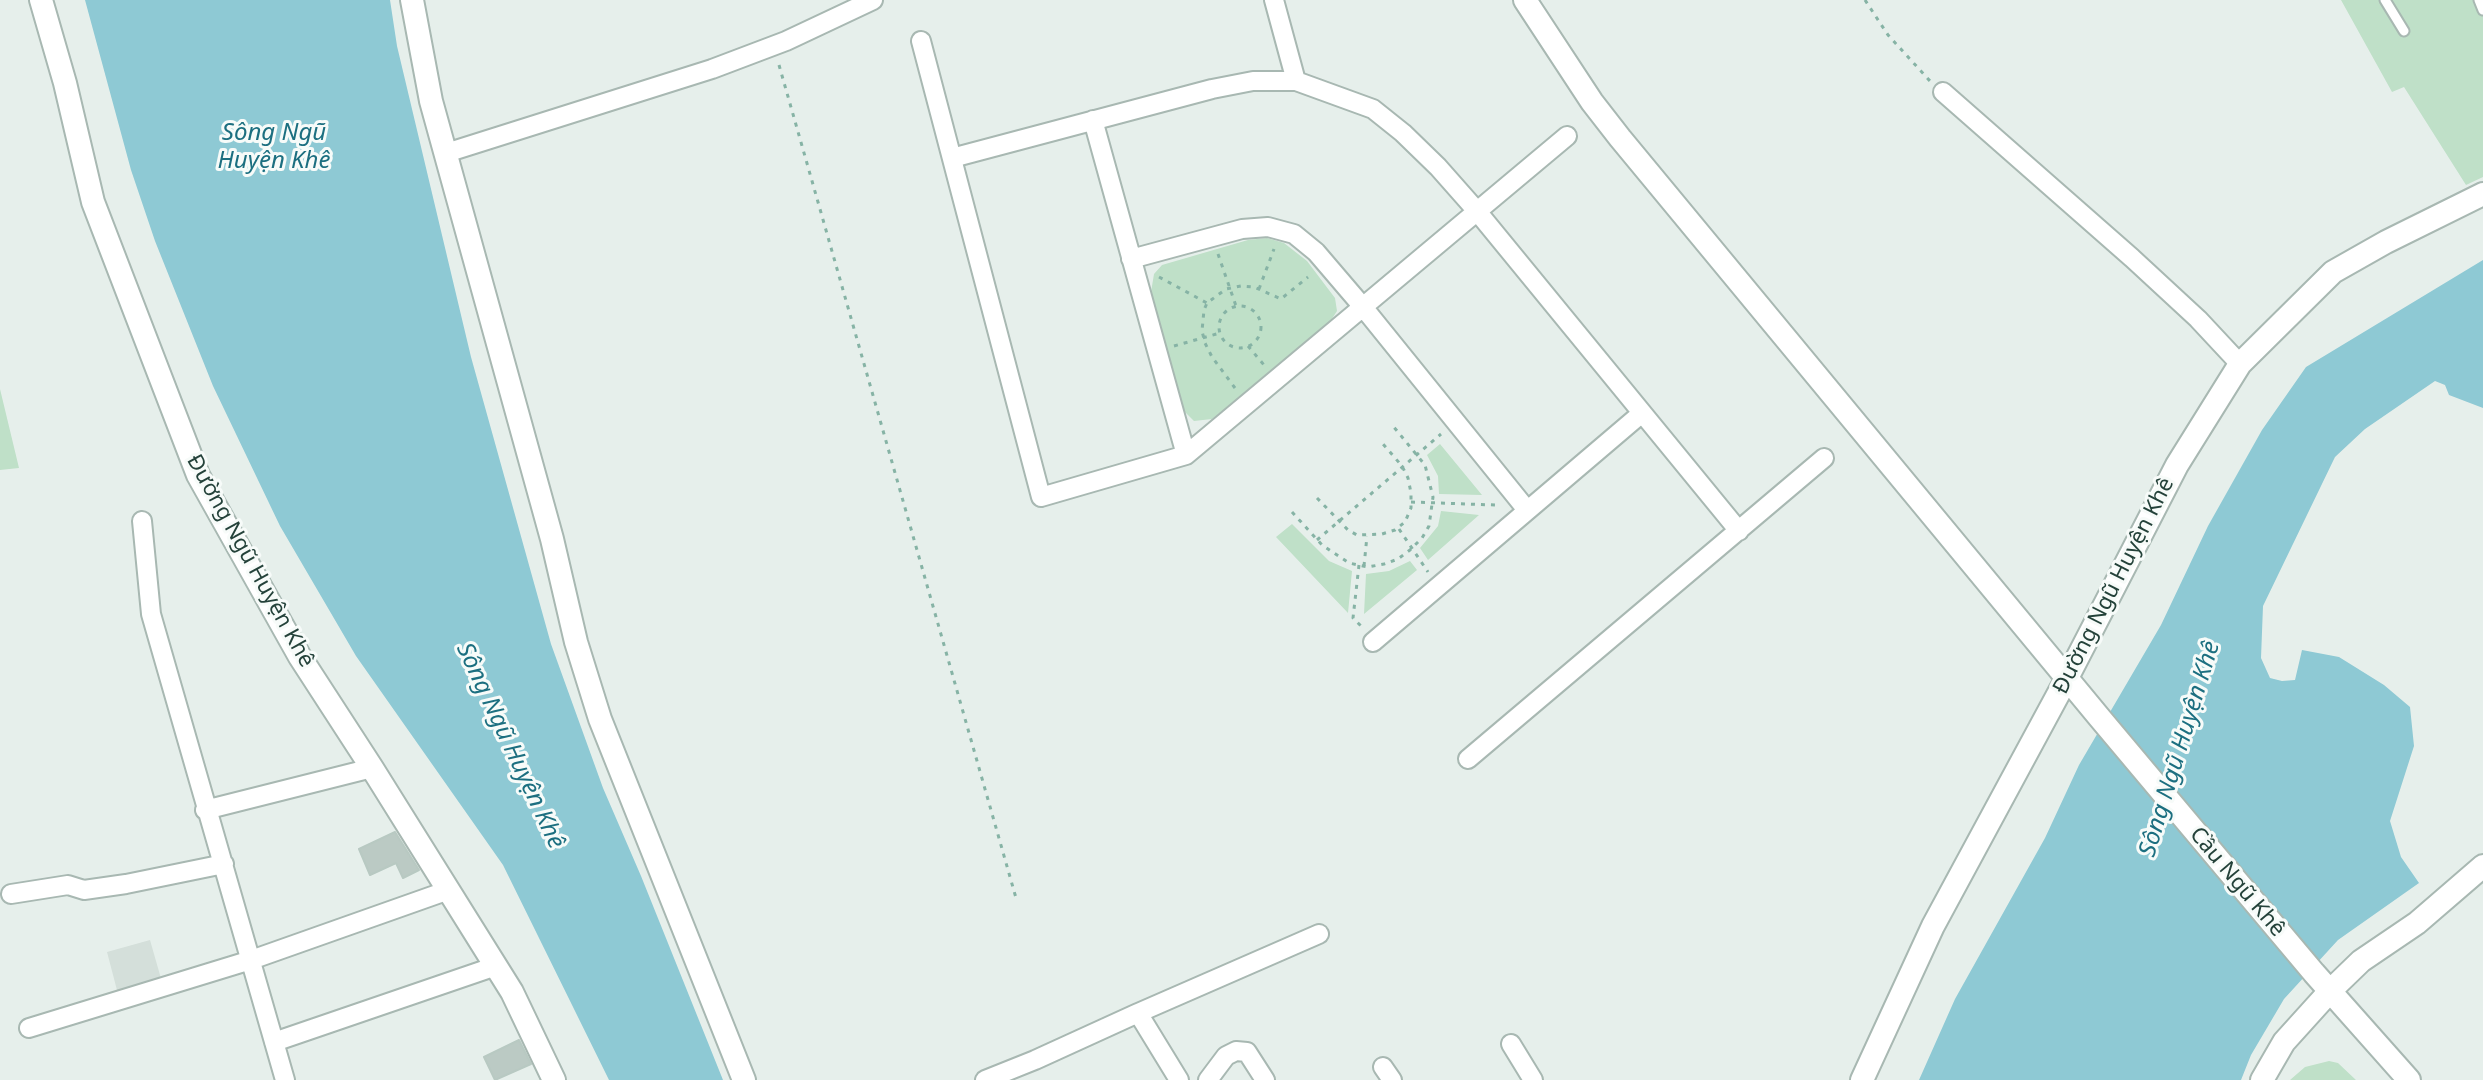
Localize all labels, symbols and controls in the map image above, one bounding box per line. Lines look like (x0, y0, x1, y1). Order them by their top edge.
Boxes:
water label: Sông Ngũ Huyện Khê (218, 119, 330, 175)
street label: Đường Ngũ Huyện Khê (180, 450, 320, 672)
street label: Đường Ngũ Huyện Khê (2048, 473, 2180, 699)
water label: Sông Ngũ Huyện Khê (2134, 638, 2226, 860)
water label: Sông Ngũ Huyện Khê (450, 639, 570, 853)
street label: Cầu Ngũ Khê (2184, 822, 2290, 942)

